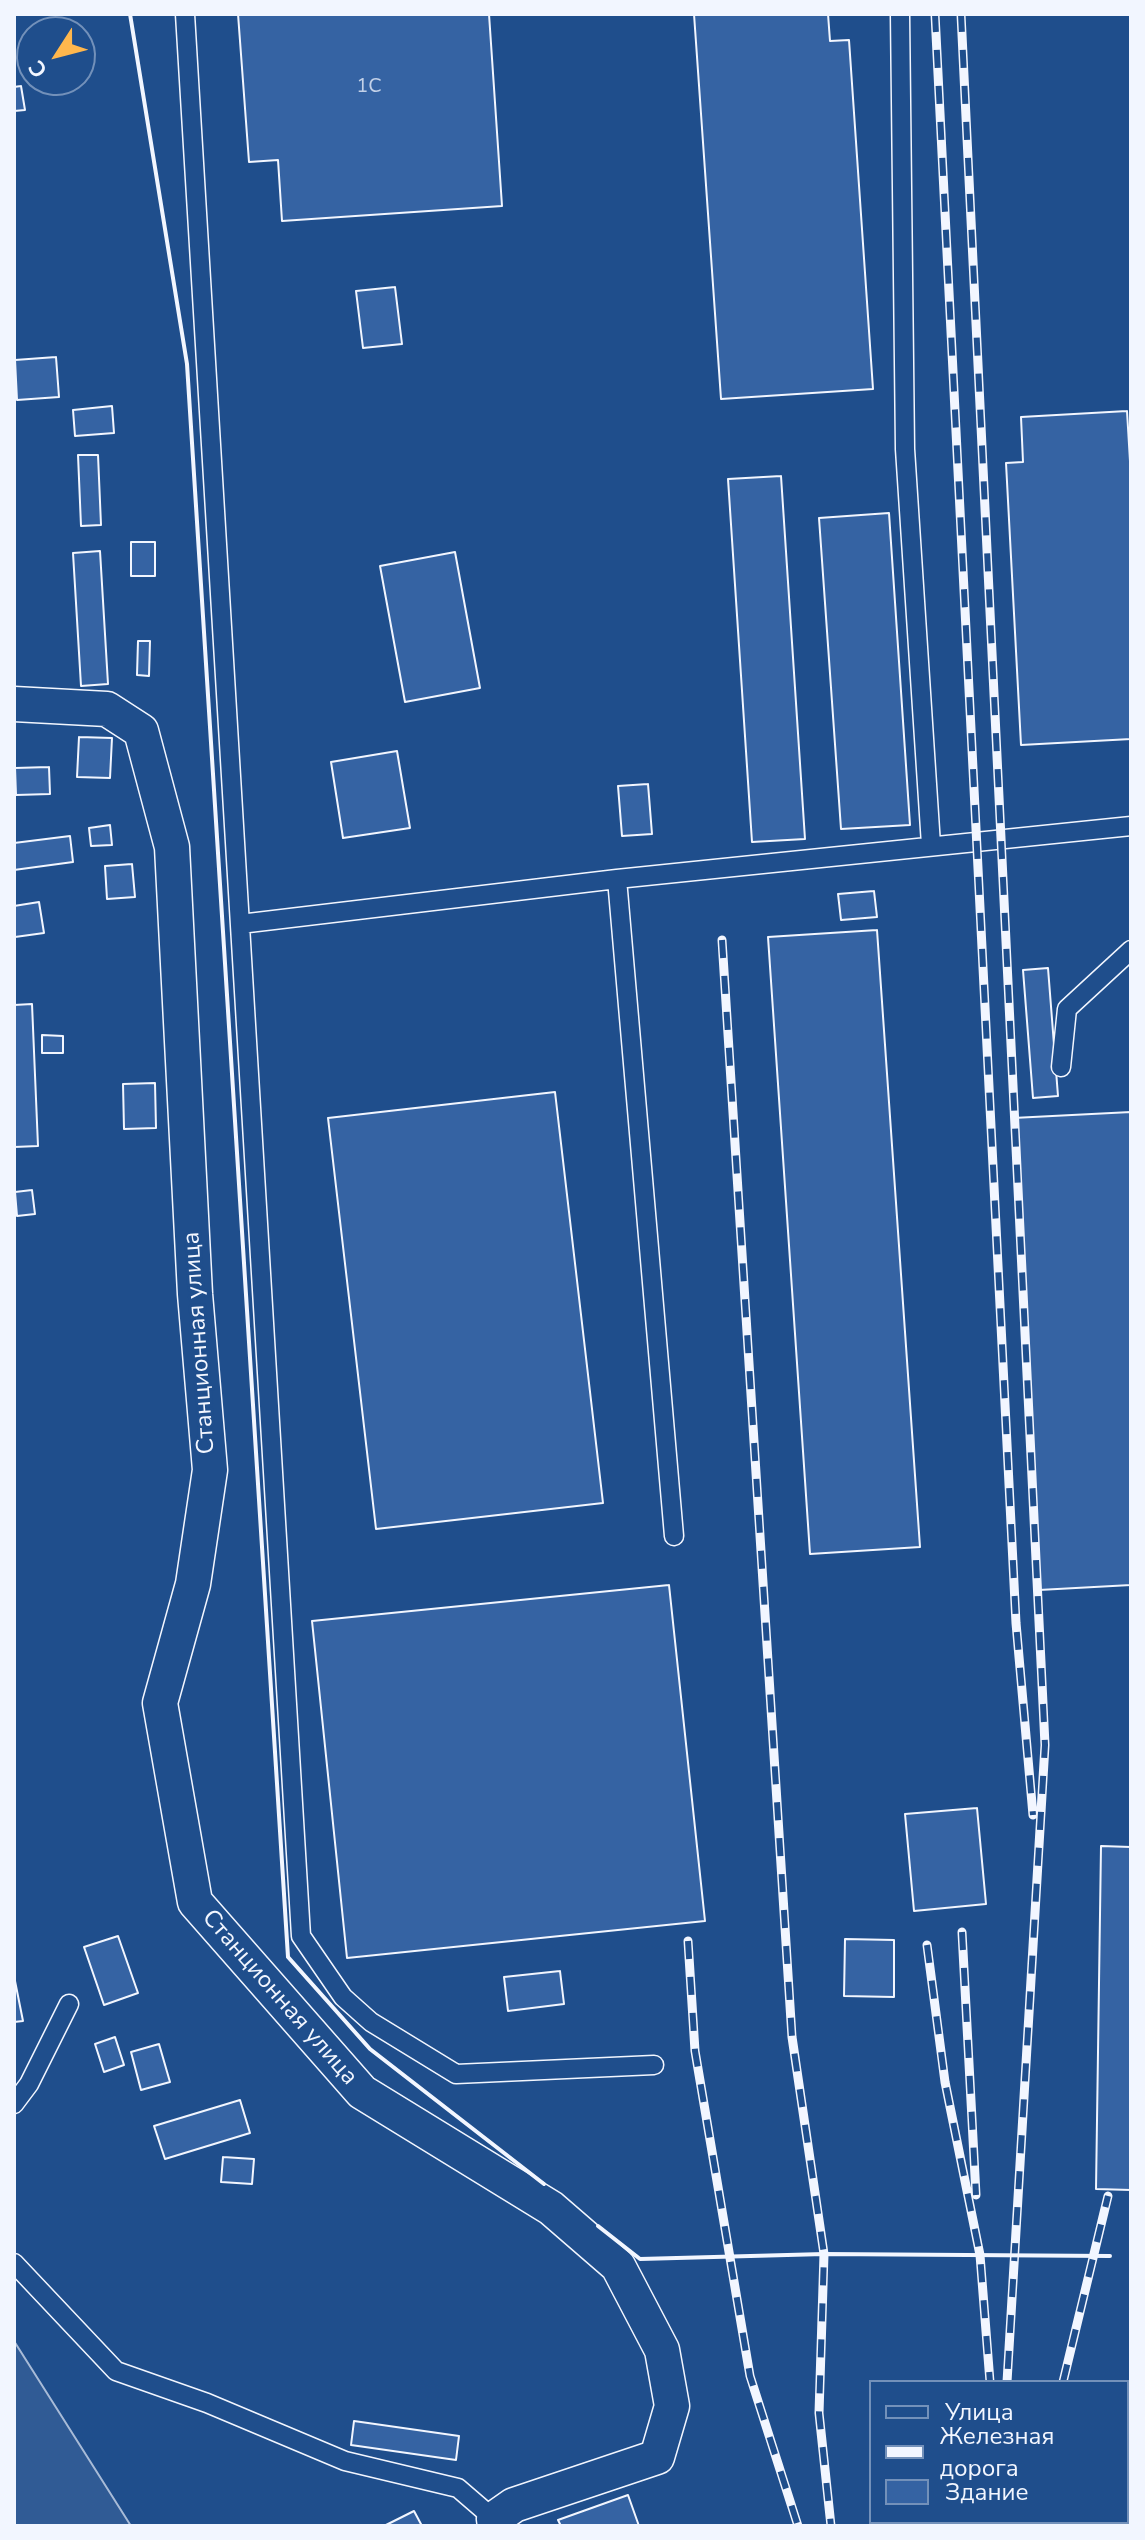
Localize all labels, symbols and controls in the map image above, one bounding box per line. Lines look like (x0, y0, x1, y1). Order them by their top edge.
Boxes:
north arrow (16, 16, 96, 96)
text: С (22, 54, 55, 84)
house number: 1С (356, 75, 382, 99)
street label: Станционная улица (178, 1231, 222, 1455)
street label: Станционная улица (195, 1904, 363, 2092)
legend (869, 2380, 1129, 2524)
text: Улица (945, 2396, 1014, 2428)
text: Железная дорога (940, 2420, 1054, 2484)
text: Здание (945, 2476, 1029, 2508)

